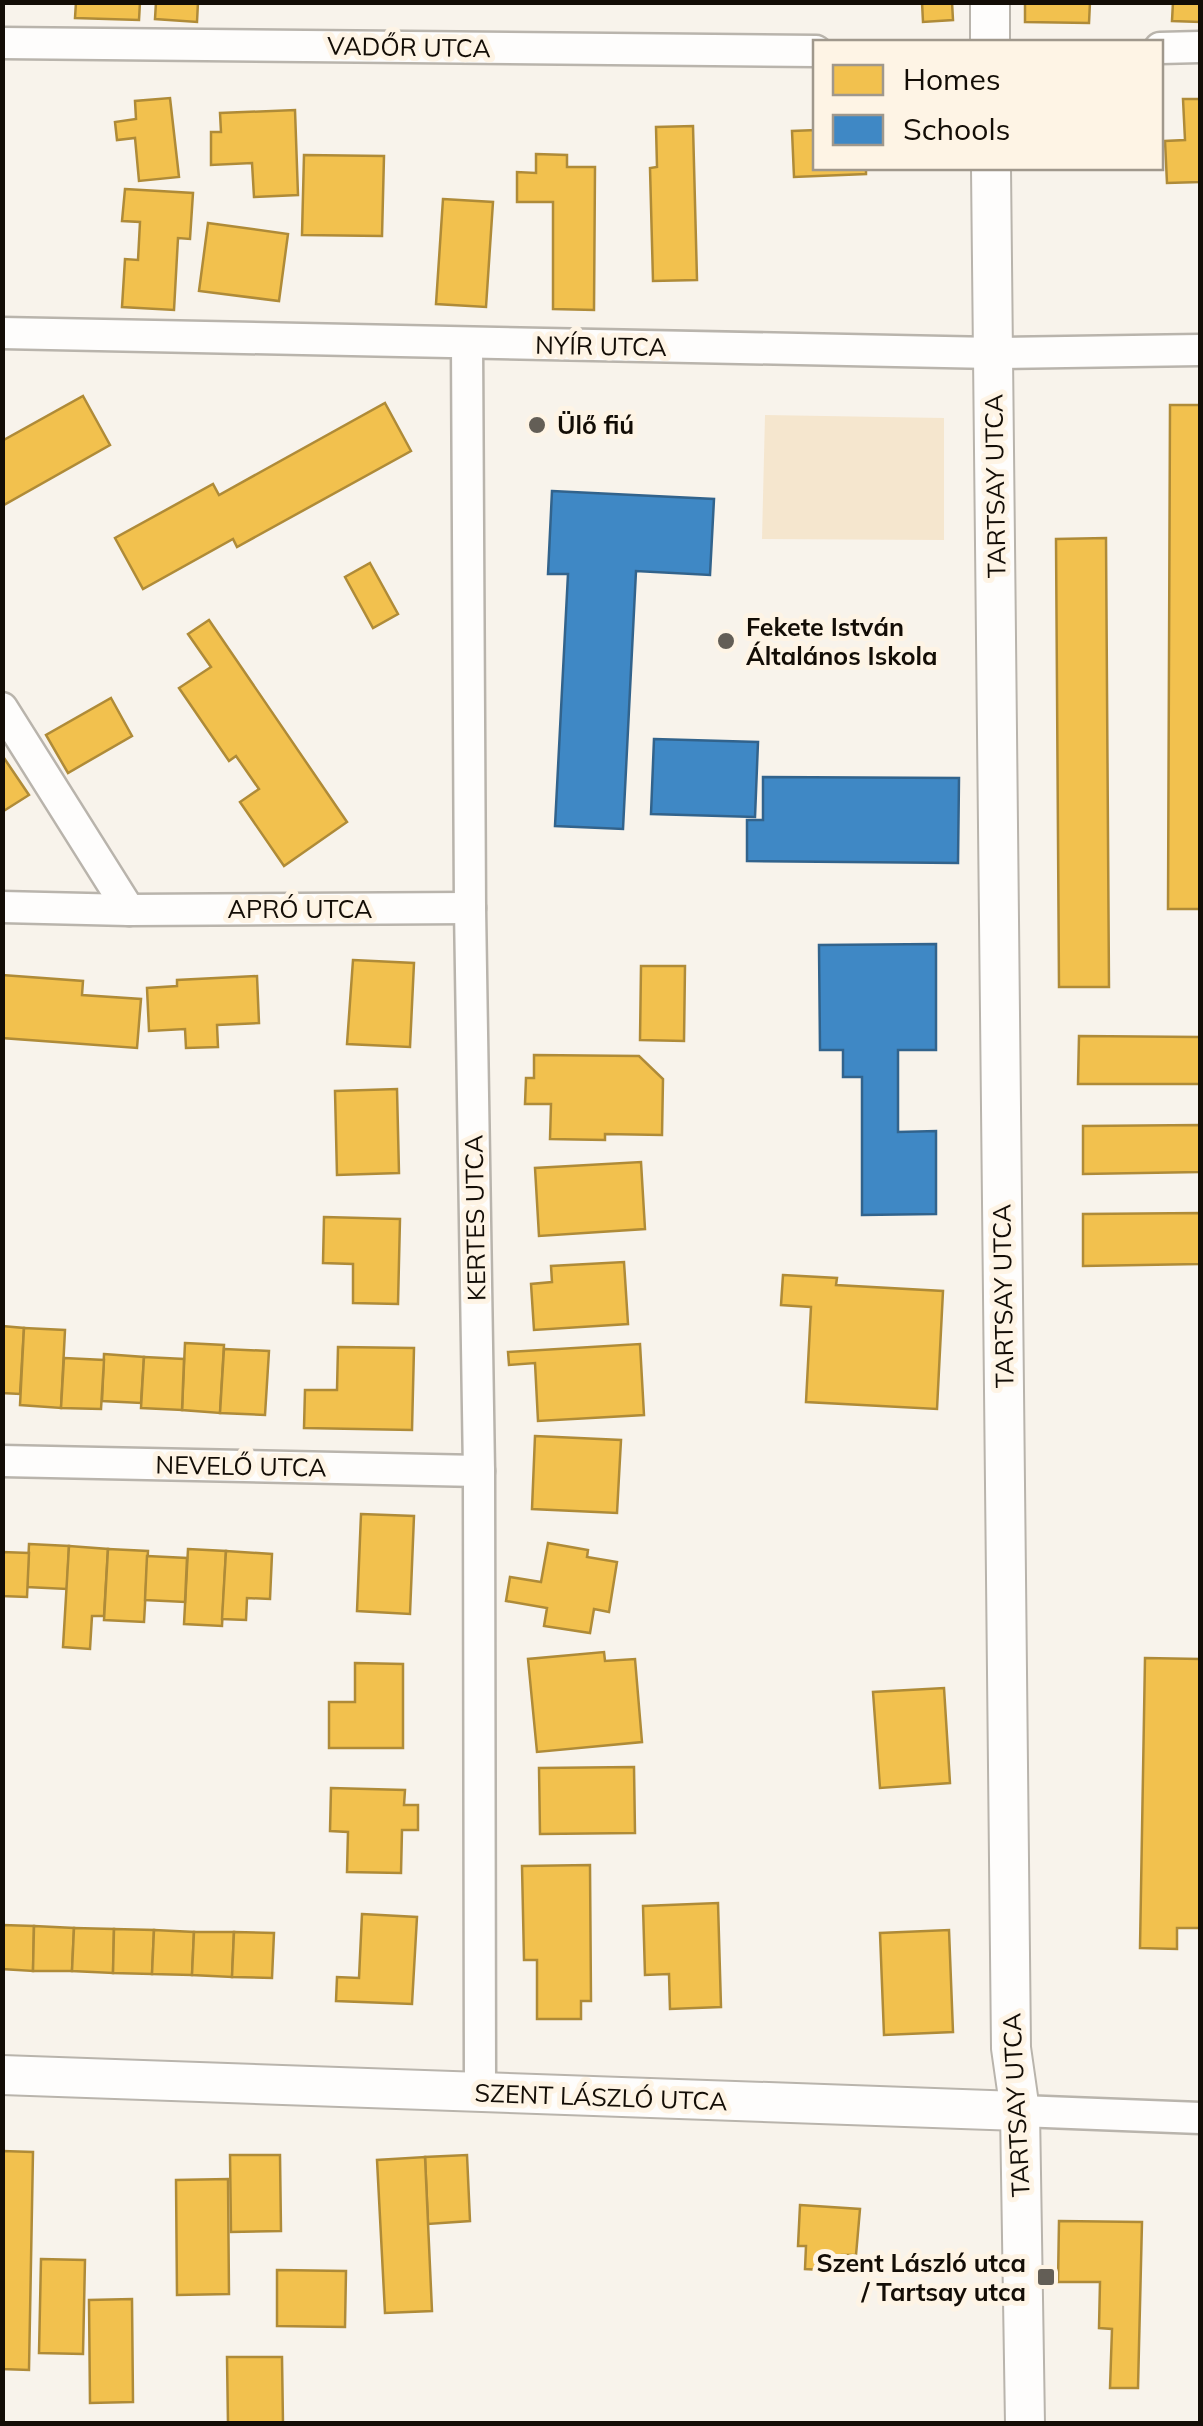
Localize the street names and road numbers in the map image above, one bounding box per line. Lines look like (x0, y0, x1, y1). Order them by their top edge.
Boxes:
street label: VADŐR UTCA (327, 30, 491, 63)
street label: NYÍR UTCA (535, 329, 667, 362)
street label: TARTSAY UTCA (977, 394, 1012, 578)
street label: APRÓ UTCA (228, 893, 372, 924)
street label: KERTES UTCA (458, 1135, 491, 1301)
street label: TARTSAY UTCA (985, 1204, 1020, 1388)
street label: NEVELŐ UTCA (155, 1449, 327, 1482)
street label: TARTSAY UTCA (995, 2012, 1036, 2198)
street label: SZENT LÁSZLÓ UTCA (474, 2077, 728, 2116)

